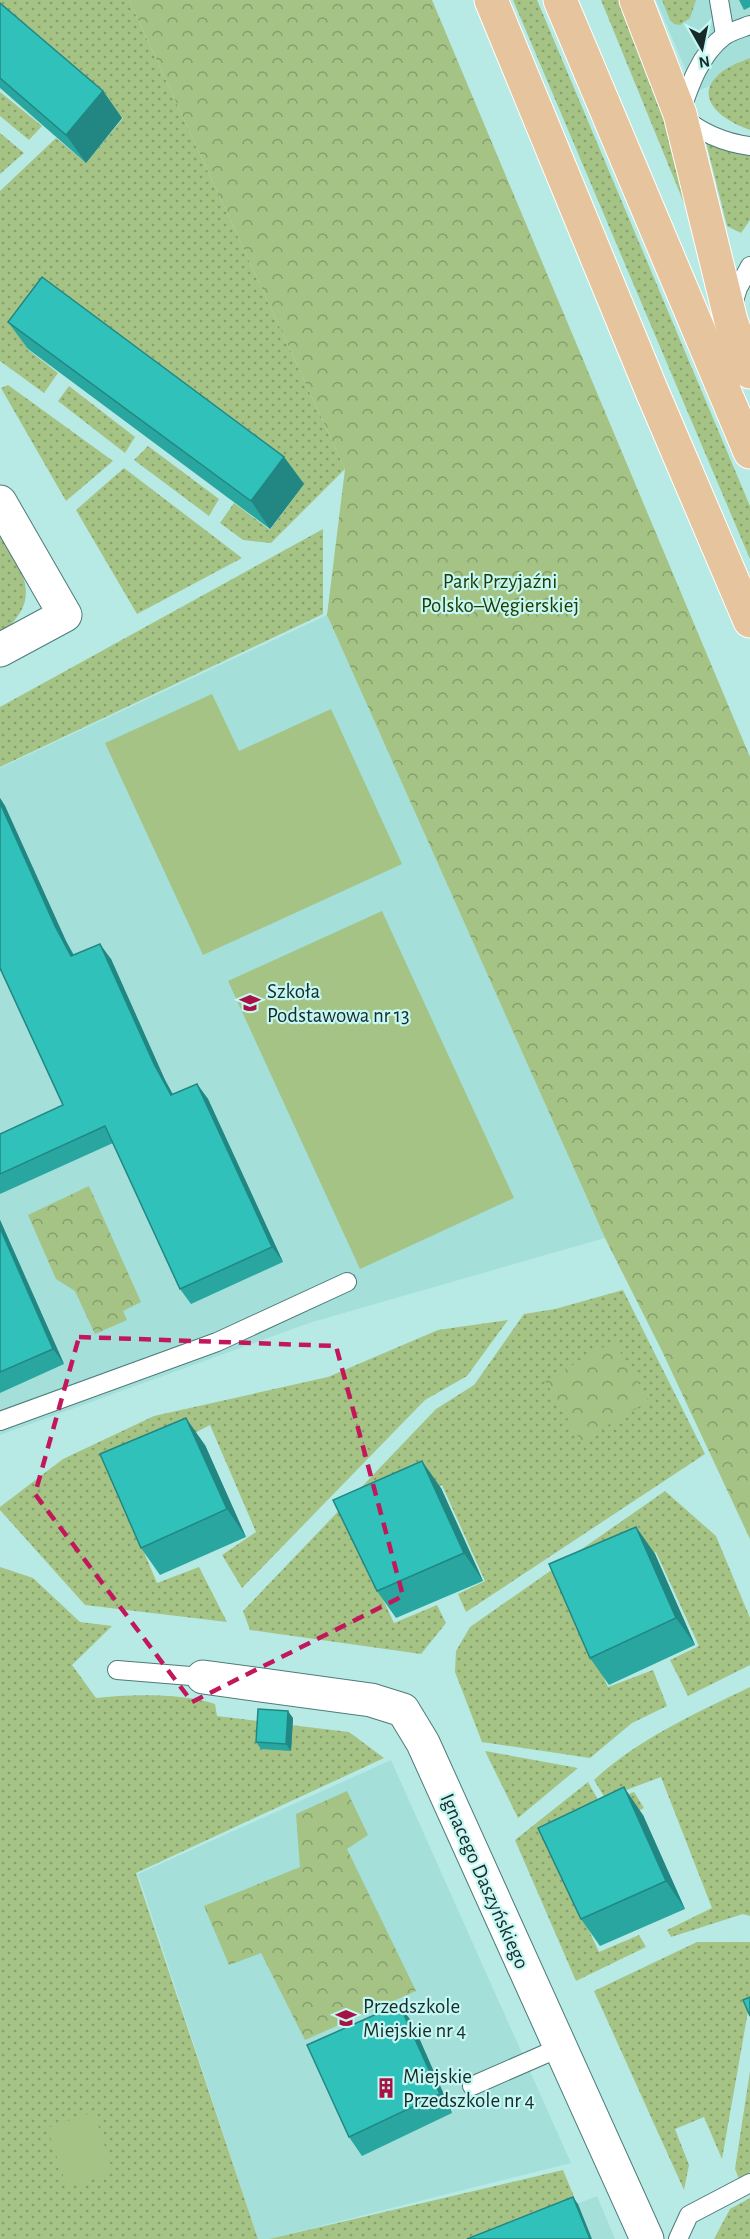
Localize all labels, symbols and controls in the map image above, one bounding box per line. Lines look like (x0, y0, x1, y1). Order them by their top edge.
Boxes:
north arrow (672, 18, 732, 78)
text: N (697, 53, 711, 71)
park label: Park Przyjaźni Polsko–Węgierskiej (421, 571, 579, 616)
place label: Szkoła Podstawowa nr 13 (267, 981, 410, 1026)
school or university icon: Szkoła Podstawowa nr 13 (238, 991, 262, 1015)
street label: Ignacego Daszyńskiego (436, 1790, 533, 1972)
place label: Przedszkole Miejskie nr 4 (363, 1996, 466, 2041)
school or university icon: Przedszkole Miejskie nr 4 (334, 2006, 358, 2030)
place label: Miejskie Przedszkole nr 4 (403, 2066, 535, 2111)
building icon: Miejskie Przedszkole nr 4 (374, 2076, 398, 2100)

